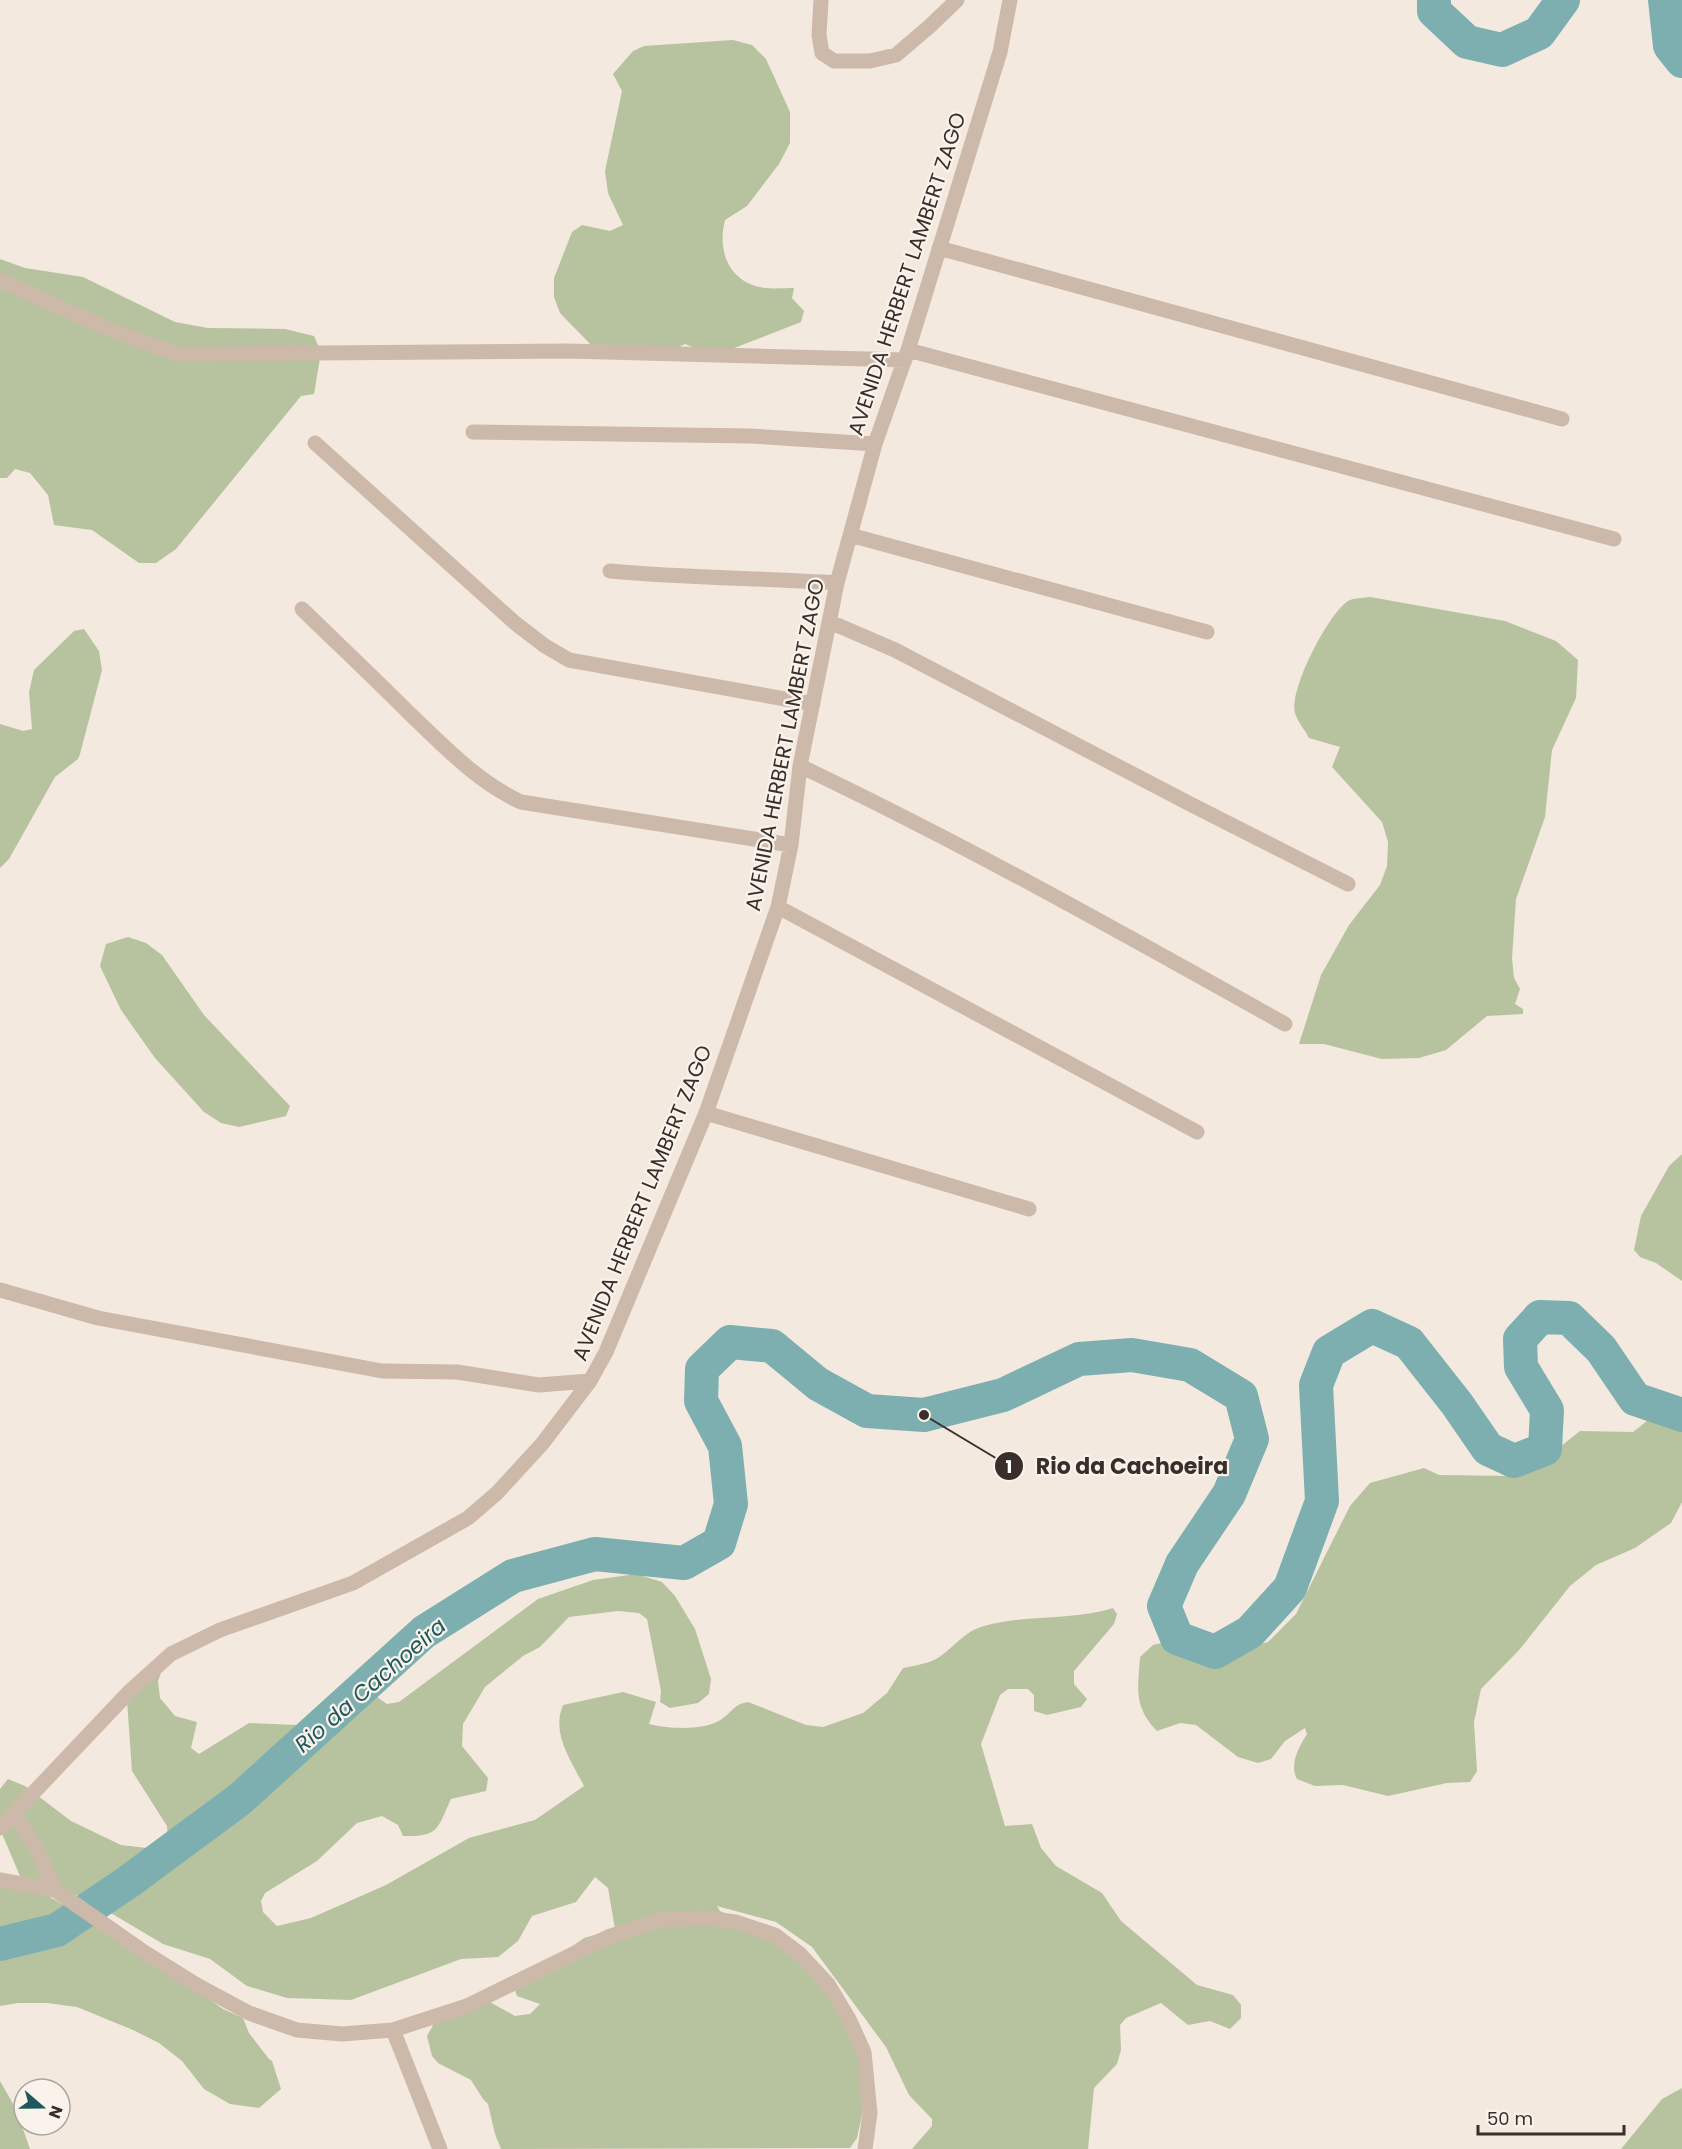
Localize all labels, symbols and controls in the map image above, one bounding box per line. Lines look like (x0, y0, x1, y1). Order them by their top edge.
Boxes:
street label: AVENIDA HERBERT LAMBERT ZAGO (840, 109, 973, 439)
street label: AVENIDA HERBERT LAMBERT ZAGO (738, 576, 831, 914)
street label: AVENIDA HERBERT LAMBERT ZAGO (565, 1041, 718, 1365)
callout: Rio da Cachoeira (994, 1446, 1240, 1486)
text: Rio da Cachoeira (1036, 1451, 1228, 1482)
text: 1 (1006, 1454, 1012, 1479)
water label: Rio da Cachoeira (288, 1611, 453, 1760)
north arrow (12, 2077, 72, 2137)
scale bar (1478, 2098, 1624, 2136)
text: N (43, 2102, 68, 2122)
text: 50 m (1487, 2106, 1533, 2131)

